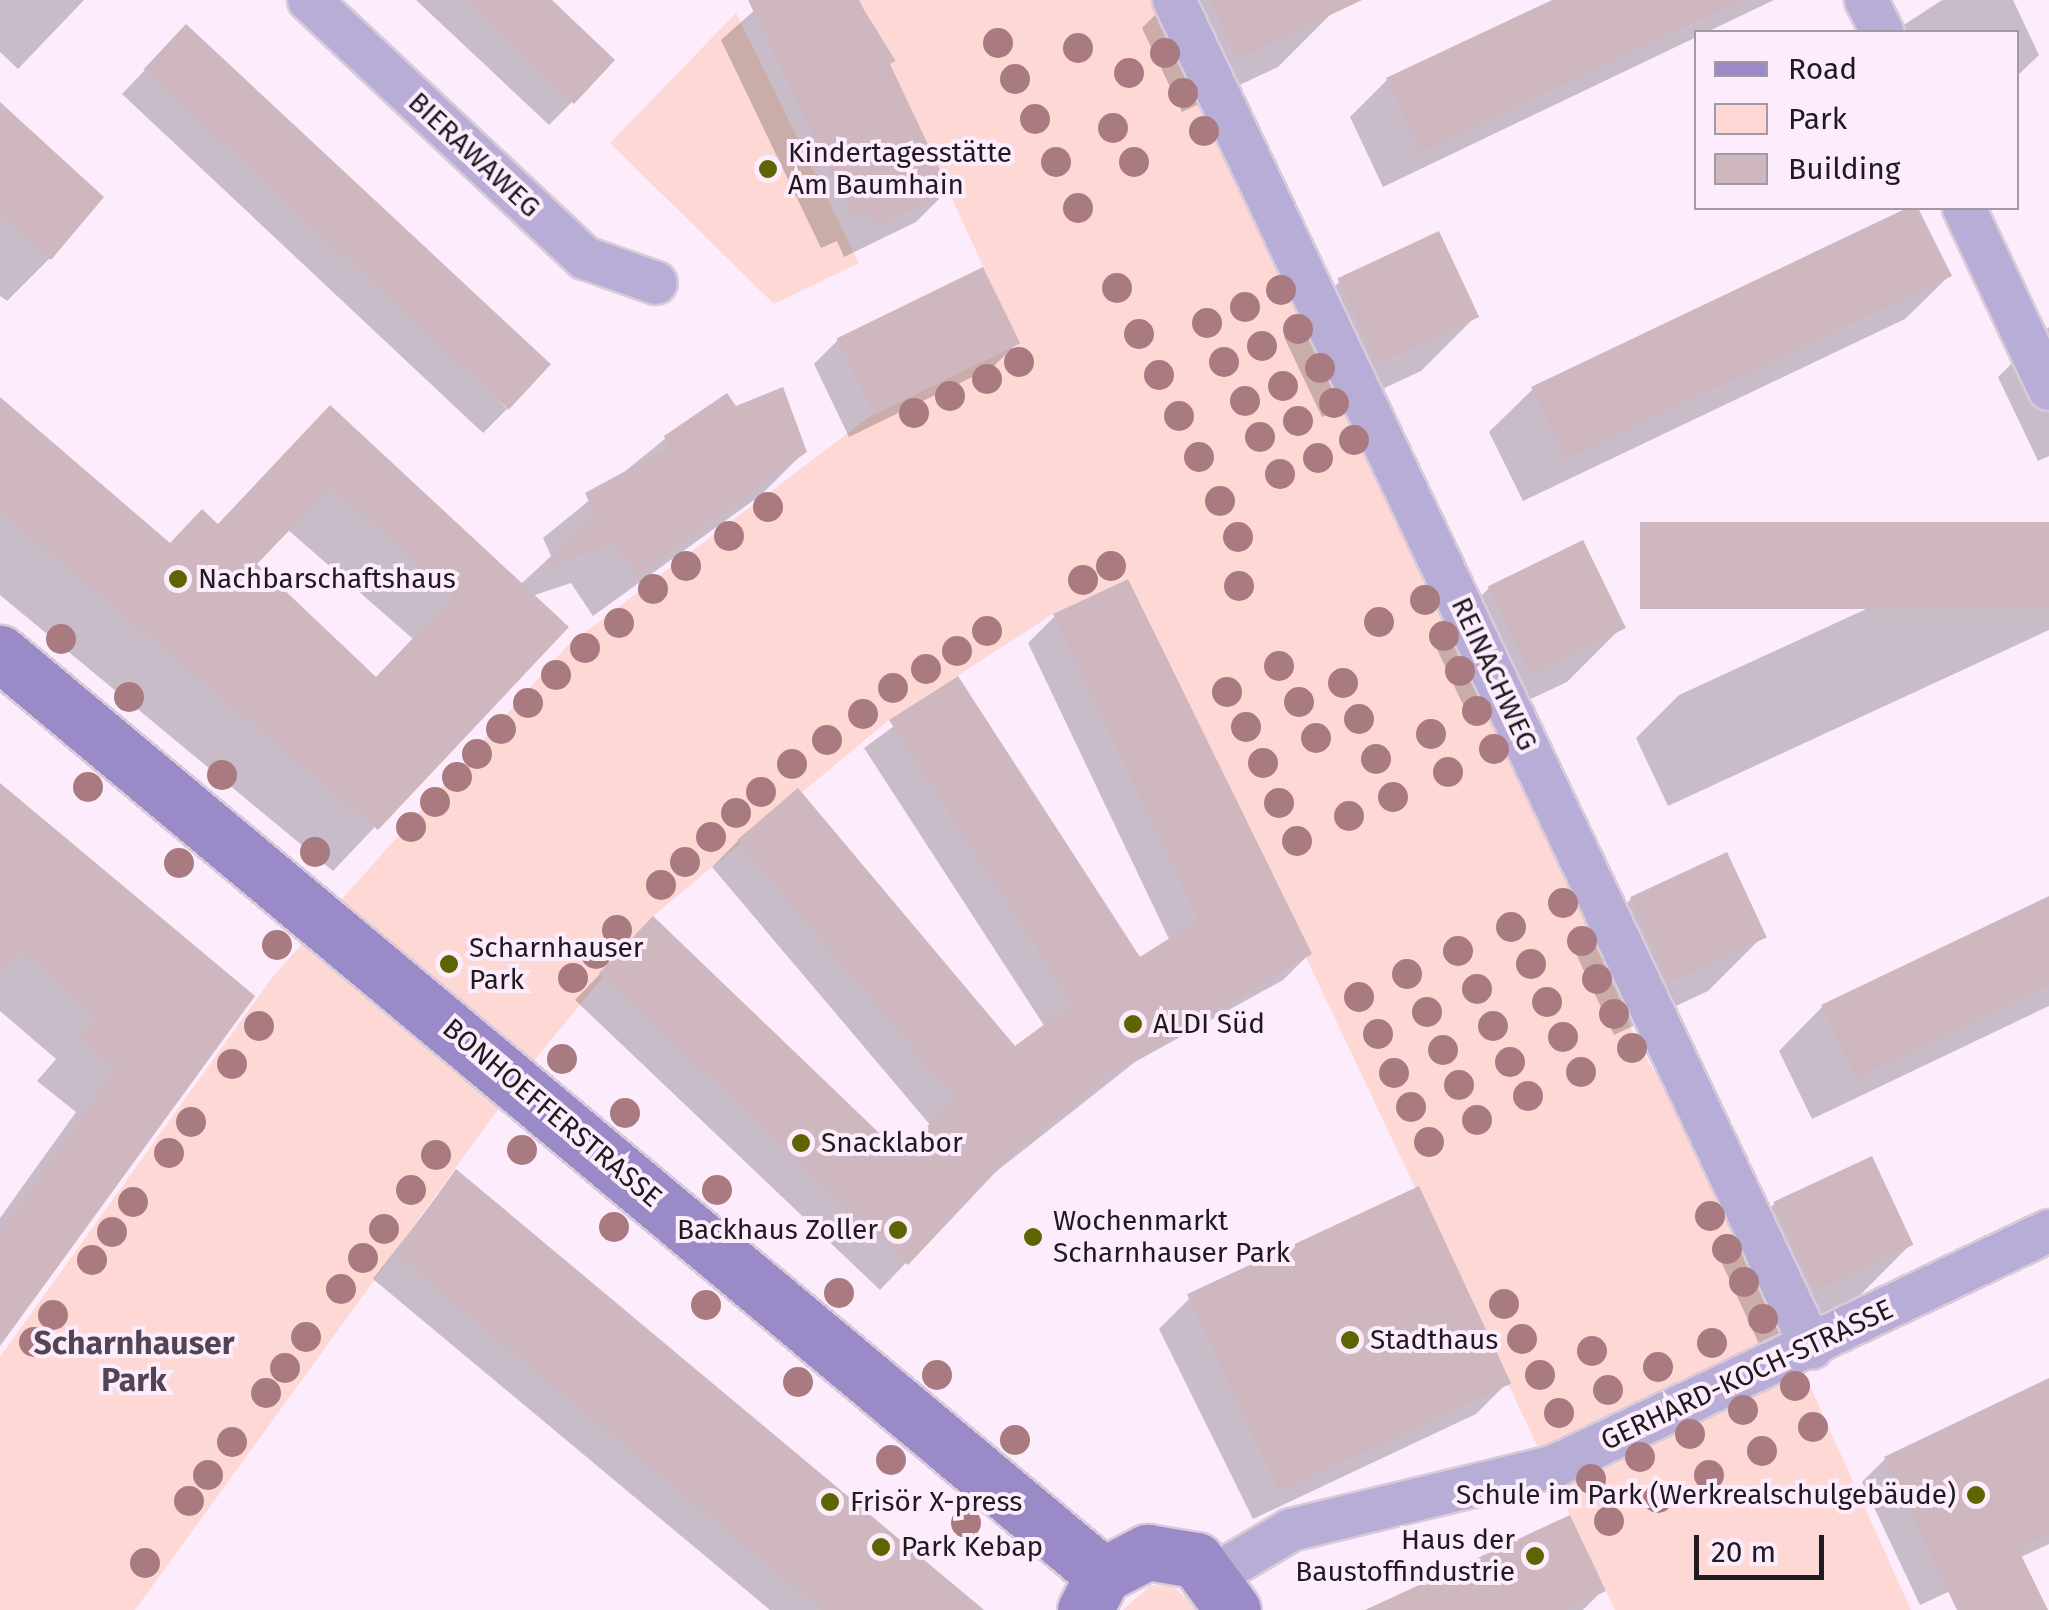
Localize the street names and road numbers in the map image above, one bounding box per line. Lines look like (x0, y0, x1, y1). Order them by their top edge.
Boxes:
street label: BIERAWAWEG (401, 85, 547, 225)
street label: REINACHWEG (1444, 592, 1544, 756)
street label: BONHOEFFERSTRASSE (436, 1012, 668, 1214)
street label: GERHARD-KOCH-STRASSE (1596, 1292, 1898, 1458)

